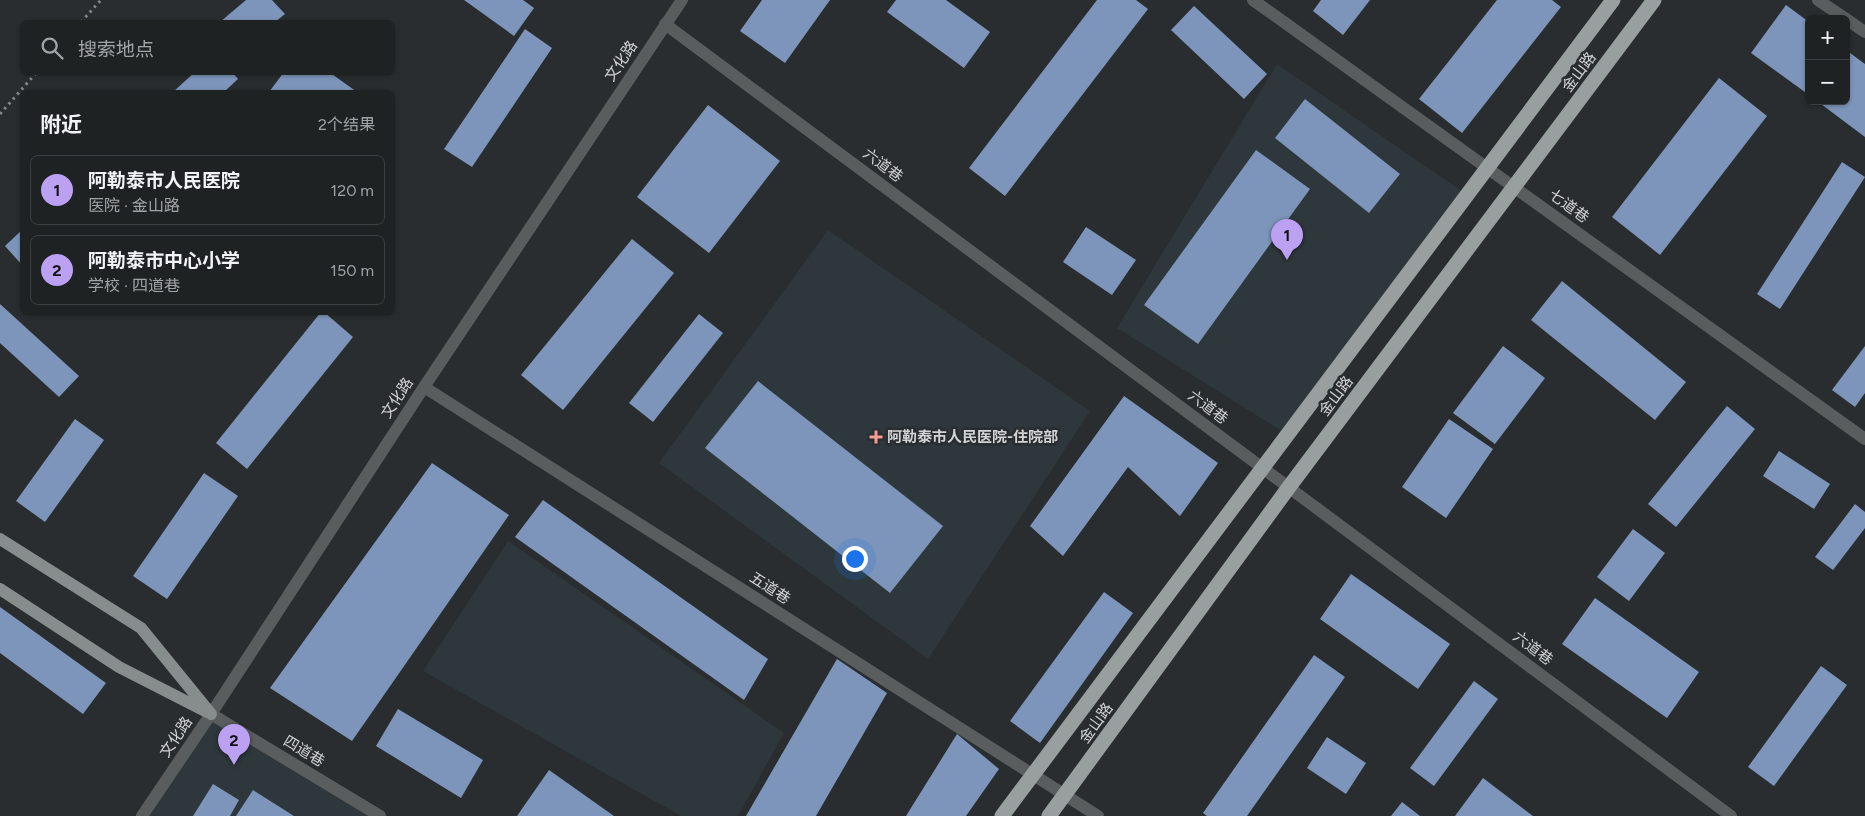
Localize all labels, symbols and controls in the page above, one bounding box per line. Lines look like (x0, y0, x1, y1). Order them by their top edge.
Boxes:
map controls (1805, 15, 1850, 105)
button: + (1805, 15, 1850, 60)
search box (20, 20, 395, 75)
icon: search (38, 34, 66, 62)
street label: 文化路 (601, 37, 641, 85)
text: 搜索地点 (78, 38, 154, 61)
street label: 金山路 (1558, 49, 1600, 95)
button: − (1805, 60, 1850, 105)
text: 附近 (40, 112, 82, 137)
text: 2个结果 (318, 115, 375, 134)
street label: 六道巷 (860, 144, 906, 186)
text: 阿勒泰市人民医院 (88, 169, 240, 192)
text: 1 (54, 181, 60, 200)
text: 120 m (331, 181, 374, 200)
street label: 七道巷 (1546, 185, 1592, 227)
text: 医院 · 金山路 (88, 196, 180, 215)
pin: 1 (1271, 219, 1303, 260)
text: 阿勒泰市中心小学 (88, 249, 240, 272)
text: 2 (52, 261, 62, 280)
text: 150 m (330, 261, 374, 280)
text: 学校 · 四道巷 (88, 276, 180, 295)
street label: 金山路 (1315, 373, 1357, 419)
street label: 文化路 (377, 374, 417, 422)
street label: 六道巷 (1185, 386, 1231, 428)
place label: 阿勒泰市人民医院-住院部 (887, 428, 1058, 446)
marker: 阿勒泰市人民医院-住院部 (869, 430, 883, 444)
your location (842, 546, 868, 572)
street label: 五道巷 (746, 568, 794, 608)
street label: 六道巷 (1510, 627, 1556, 669)
street label: 金山路 (1075, 700, 1117, 746)
street label: 文化路 (156, 713, 196, 761)
pin: 2 (218, 724, 250, 765)
street label: 四道巷 (280, 732, 328, 770)

